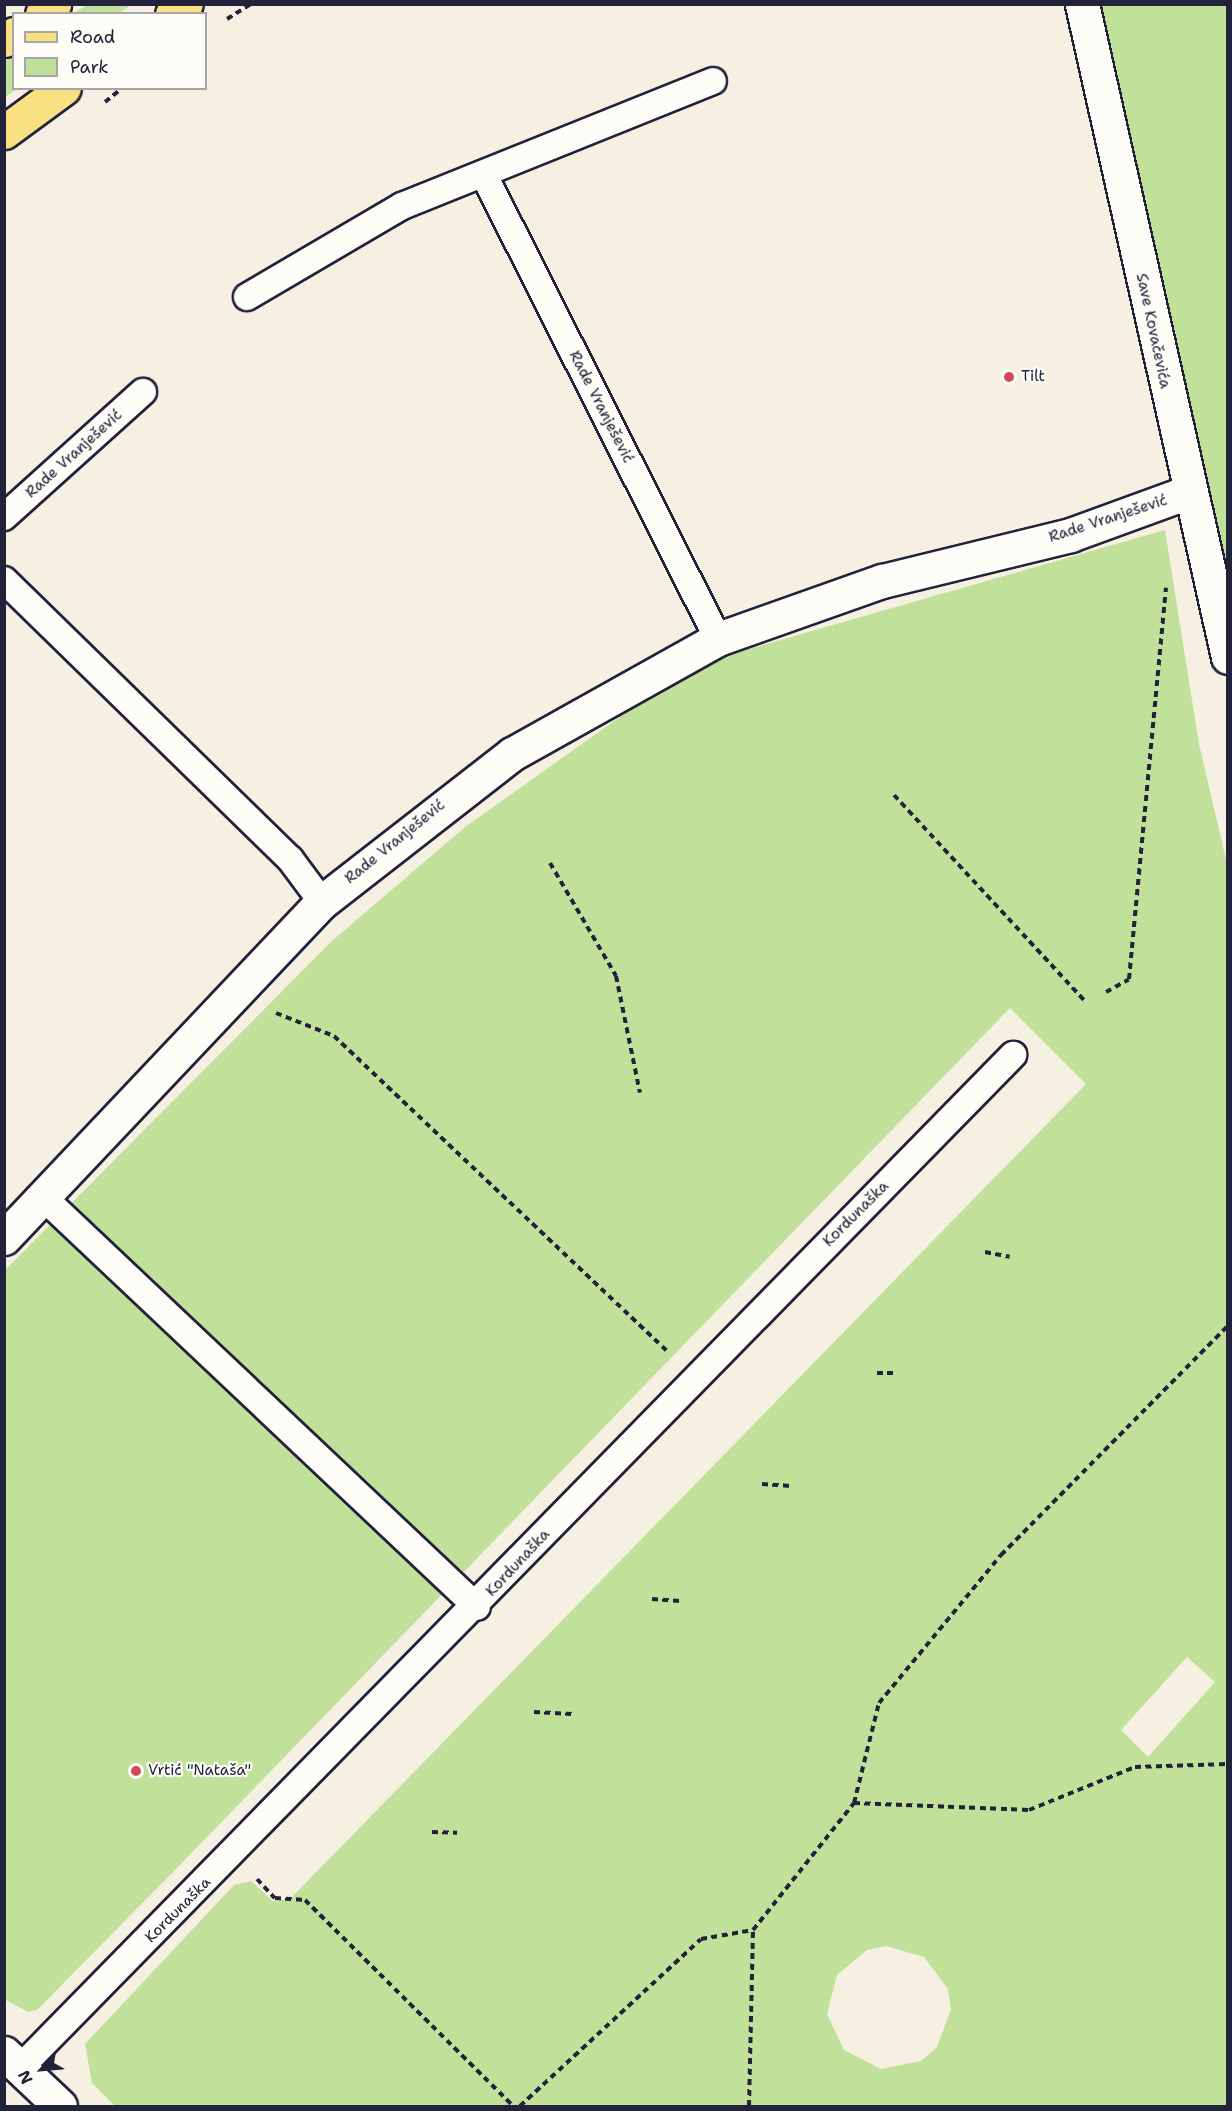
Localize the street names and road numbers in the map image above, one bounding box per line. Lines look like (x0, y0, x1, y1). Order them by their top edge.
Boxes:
street label: Save Kovačevića (1132, 272, 1174, 390)
street label: Rade Vranješević (565, 348, 637, 466)
street label: Rade Vranješević (22, 406, 126, 502)
street label: Rade Vranješević (1047, 491, 1169, 547)
street label: Rade Vranješević (341, 796, 449, 888)
street label: Kordunaška (819, 1177, 893, 1251)
street label: Kordunaška (482, 1526, 554, 1600)
street label: Kordunaška (141, 1873, 215, 1947)

